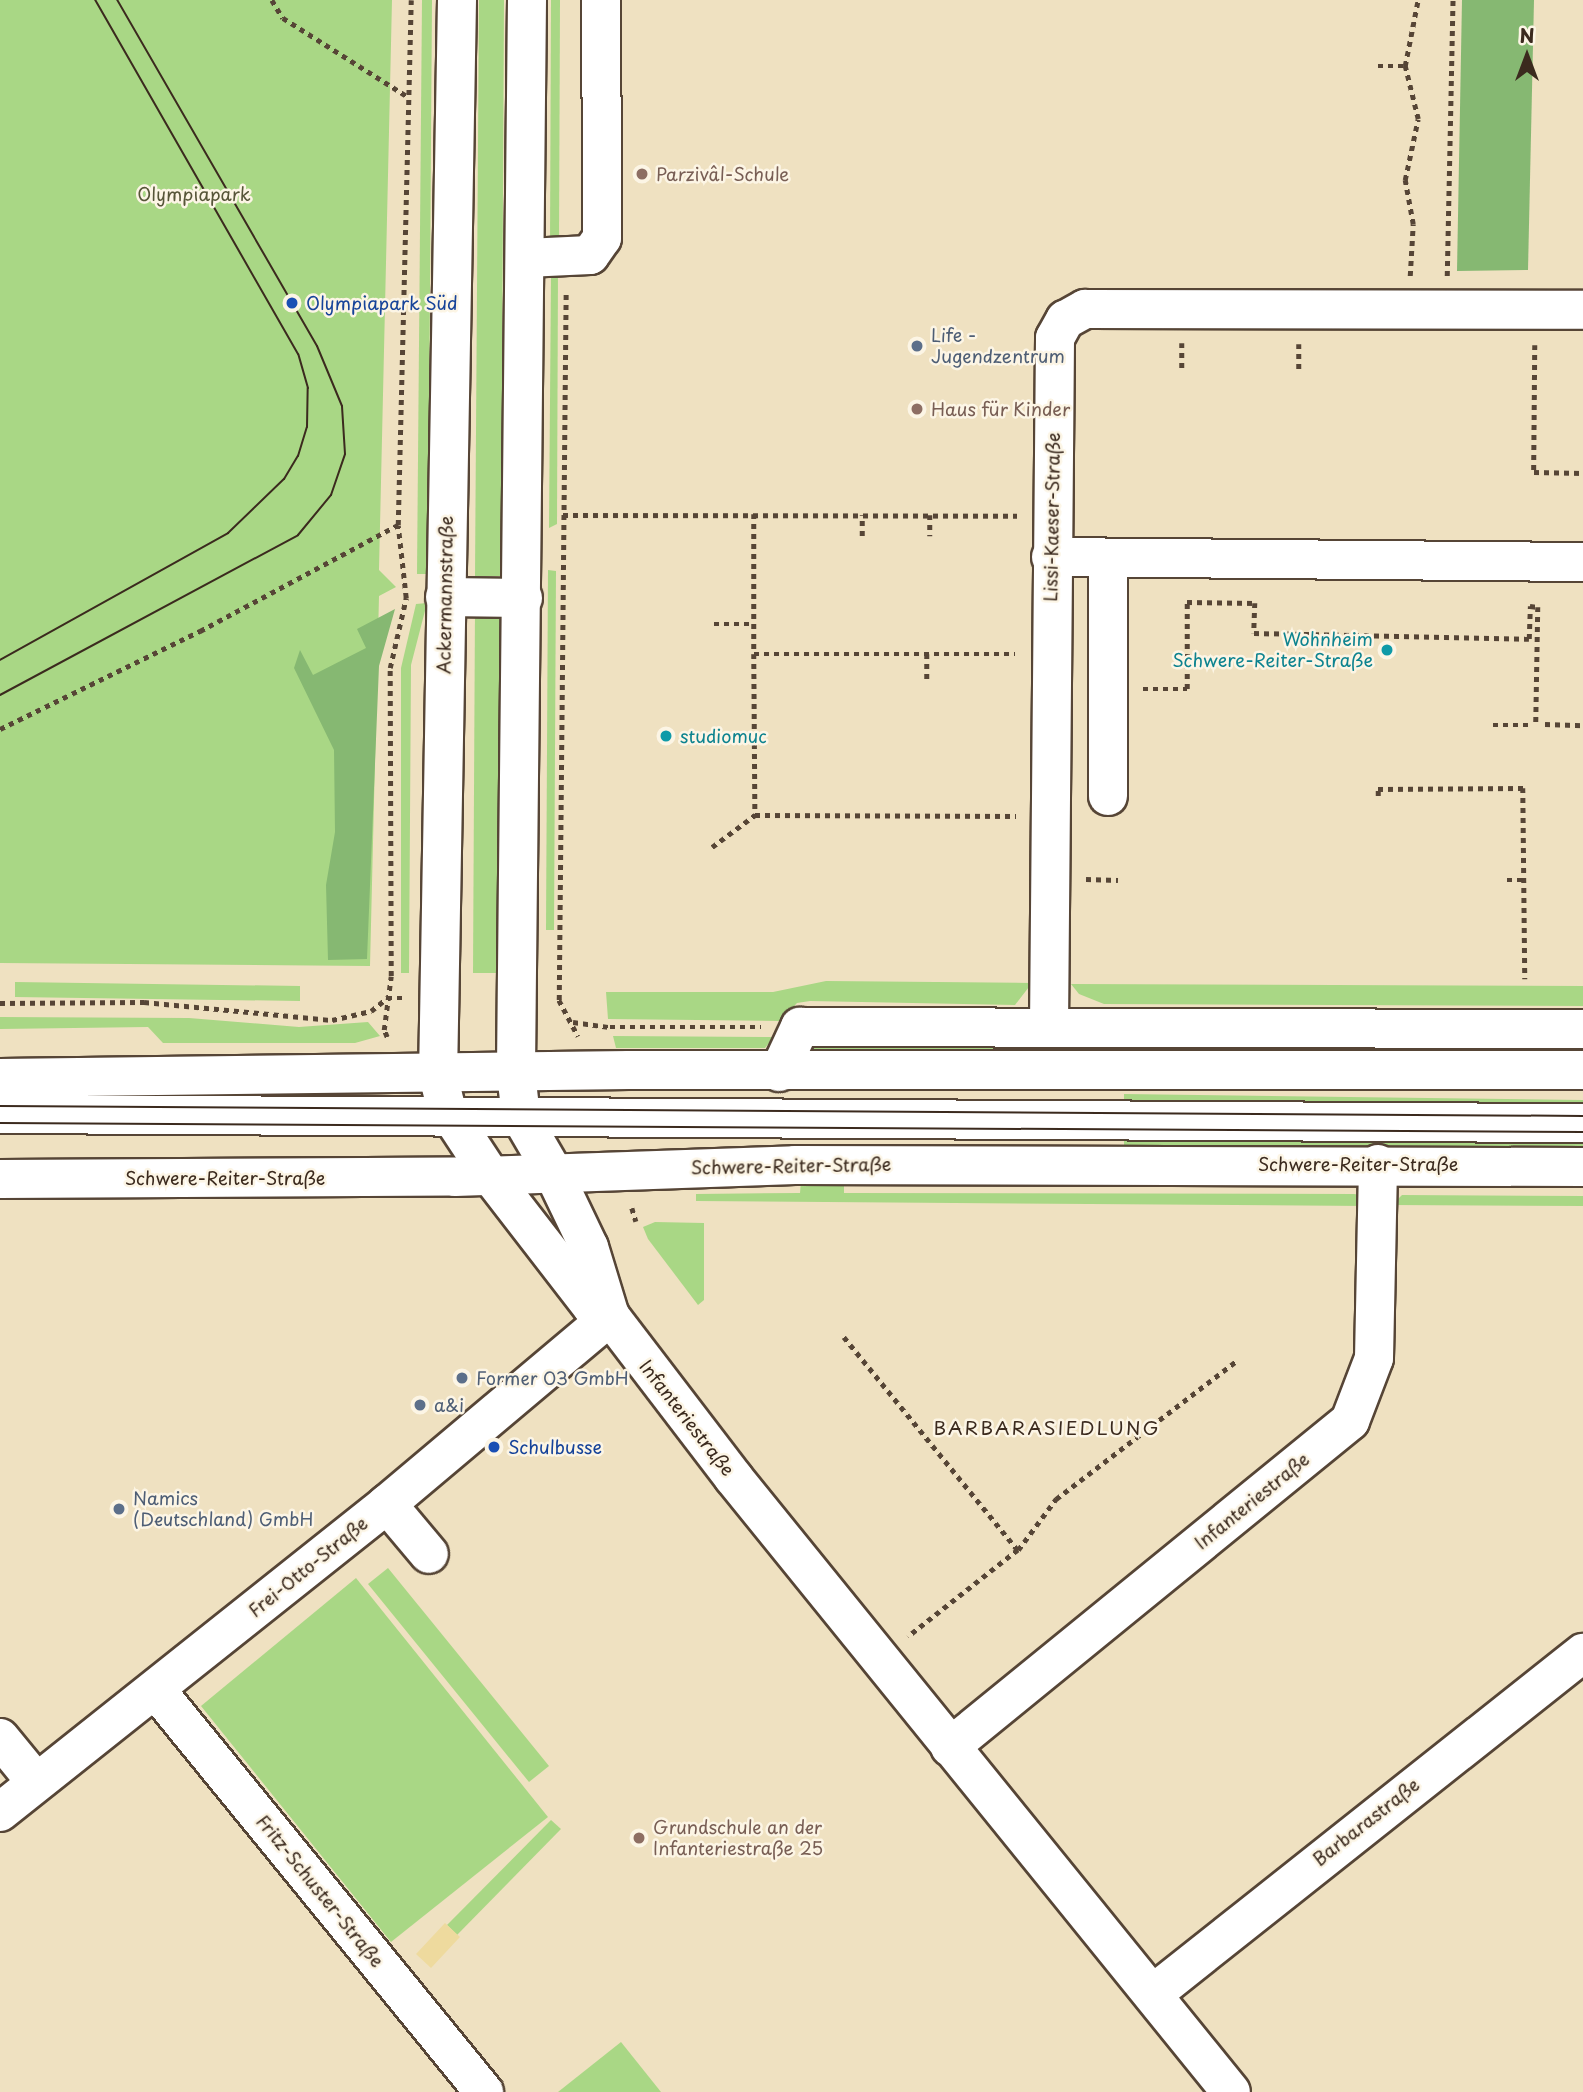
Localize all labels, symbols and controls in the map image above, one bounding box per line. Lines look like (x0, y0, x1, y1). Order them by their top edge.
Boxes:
north arrow (1492, 21, 1562, 91)
text: N (1519, 21, 1535, 49)
place label: Parzivâl-Schule (656, 163, 789, 185)
marker: Parzivâl-Schule (634, 166, 650, 182)
park label: Olympiapark (137, 183, 251, 205)
place label: Olympiapark Süd (306, 292, 457, 314)
marker: Olympiapark Süd (284, 295, 300, 311)
place label: Life - Jugendzentrum (931, 325, 1065, 368)
marker: Life - Jugendzentrum (909, 338, 925, 354)
place label: Haus für Kinder (931, 398, 1070, 420)
marker: Haus für Kinder (909, 401, 925, 417)
street label: Lissi-Kaeser-Straße (1040, 432, 1064, 602)
street label: Ackermannstraße (433, 516, 457, 674)
place label: Wohnheim Schwere-Reiter-Straße (1172, 629, 1373, 672)
marker: Wohnheim Schwere-Reiter-Straße (1379, 642, 1395, 658)
place label: studiomuc (680, 725, 767, 747)
marker: studiomuc (658, 728, 674, 744)
street label: Schwere-Reiter-Straße (690, 1153, 892, 1179)
street label: Schwere-Reiter-Straße (1258, 1153, 1458, 1175)
street label: Schwere-Reiter-Straße (125, 1167, 325, 1189)
street label: Infanteriestraße (635, 1356, 739, 1480)
place label: Former 03 GmbH (476, 1367, 629, 1389)
marker: Former 03 GmbH (454, 1370, 470, 1386)
place label: a&i (434, 1394, 464, 1416)
marker: a&i (412, 1397, 428, 1413)
district label: BARBARASIEDLUNG (936, 1417, 1158, 1439)
place label: Schulbusse (508, 1436, 602, 1458)
marker: Schulbusse (486, 1439, 502, 1455)
street label: Infanteriestraße (1190, 1448, 1314, 1554)
place label: Namics (Deutschland) GmbH (133, 1488, 314, 1530)
marker: Namics (Deutschland) GmbH (111, 1501, 127, 1517)
street label: Frei-Otto-Straße (244, 1512, 372, 1622)
street label: Barbarastraße (1308, 1774, 1424, 1870)
street label: Fritz-Schuster-Straße (252, 1811, 388, 1971)
place label: Grundschule an der Infanteriestraße 25 (653, 1817, 824, 1860)
marker: Grundschule an der Infanteriestraße 25 (631, 1830, 647, 1846)

